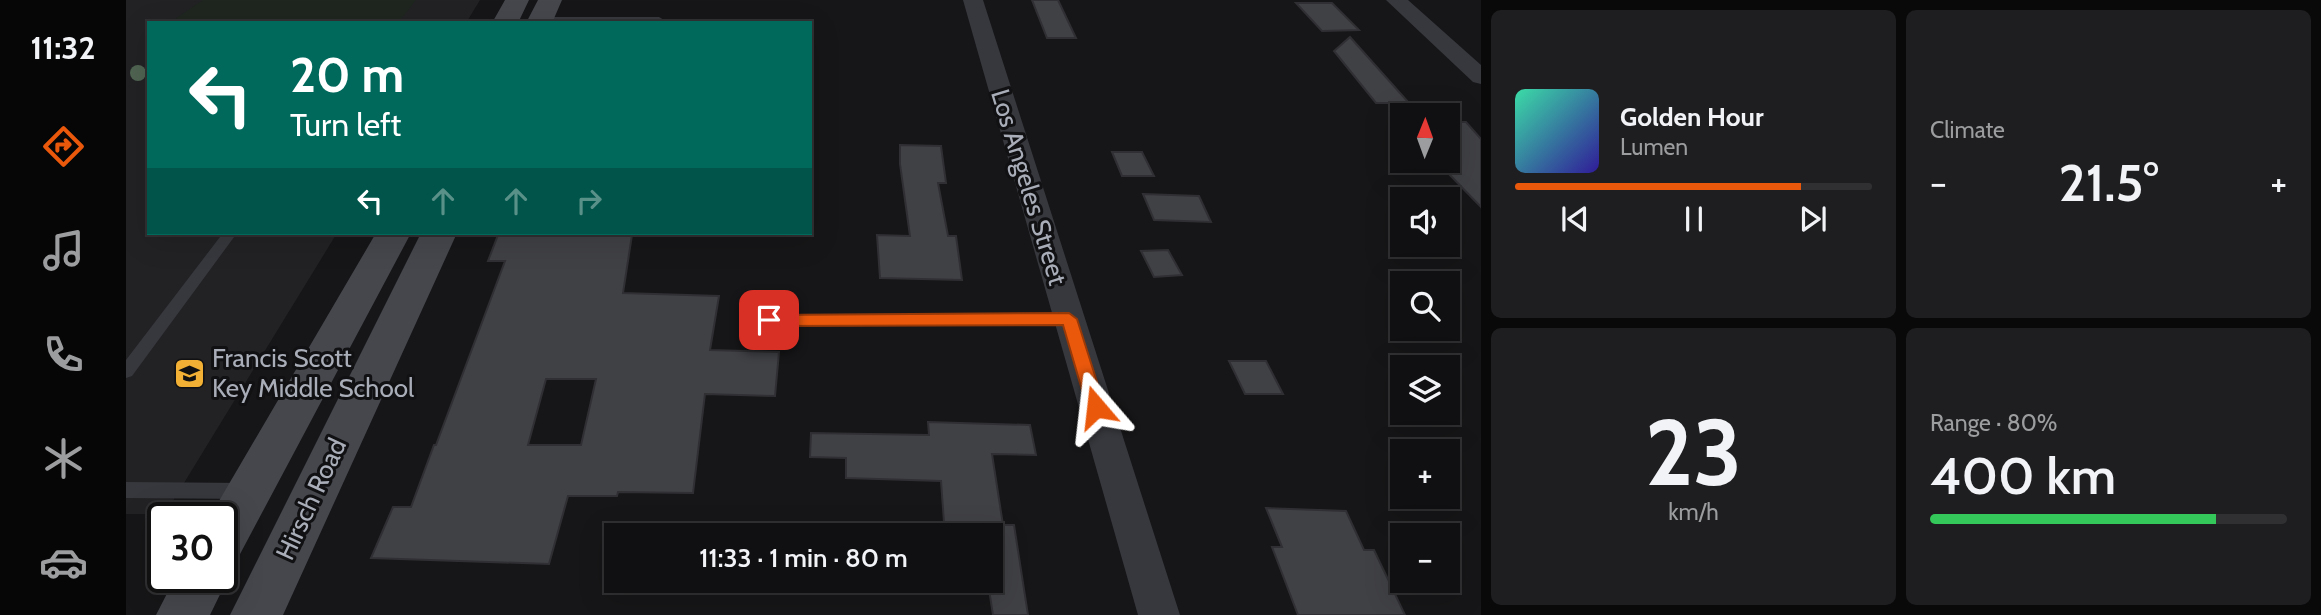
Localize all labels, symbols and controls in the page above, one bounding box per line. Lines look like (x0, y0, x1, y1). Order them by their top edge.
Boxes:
text: 11:32 (31, 28, 95, 67)
text: 20 m (290, 45, 404, 104)
icon: left (175, 49, 266, 140)
street label: Los Angeles Street (984, 85, 1074, 289)
text: Golden Hour (1620, 101, 1763, 133)
north arrow (1390, 103, 1460, 173)
map controls (1390, 103, 1460, 593)
text: Turn left (290, 105, 401, 144)
text: Climate (1930, 116, 2005, 144)
icon: directions (39, 122, 88, 171)
text: Lumen (1620, 133, 1688, 161)
text: 21.5° (2058, 151, 2159, 214)
text: − (1930, 159, 1947, 206)
text: + (2270, 159, 2287, 206)
icon: left (351, 182, 389, 220)
icon: ahead (424, 182, 462, 220)
icon: ahead (497, 182, 535, 220)
icon: right (570, 182, 608, 220)
button: sound (1390, 187, 1460, 257)
icon: previous (1556, 200, 1594, 238)
icon: pause (1675, 200, 1713, 238)
icon: next (1794, 200, 1832, 238)
icon: music (39, 226, 88, 275)
button: search (1390, 271, 1460, 341)
pin (739, 290, 799, 350)
icon: arrive (750, 301, 788, 339)
icon: phone (39, 330, 88, 379)
place label: Francis Scott Key Middle School (212, 342, 414, 404)
button: layers (1390, 355, 1460, 425)
school or university icon: Francis Scott Key Middle School (172, 356, 206, 390)
position arrow (1059, 370, 1133, 444)
text: 23 (1645, 397, 1742, 508)
text: Range · 80% (1930, 409, 2057, 437)
street label: Hirsch Road (269, 433, 353, 565)
icon: climate (39, 434, 88, 483)
button: + (1390, 439, 1460, 509)
text: 400 km (1930, 444, 2116, 507)
text: km/h (1668, 498, 1719, 526)
speed limit sign: 30 (147, 502, 238, 593)
button: − (1390, 523, 1460, 593)
icon: car (39, 538, 88, 587)
text: 11:33 · 1 min · 80 m (699, 542, 908, 574)

